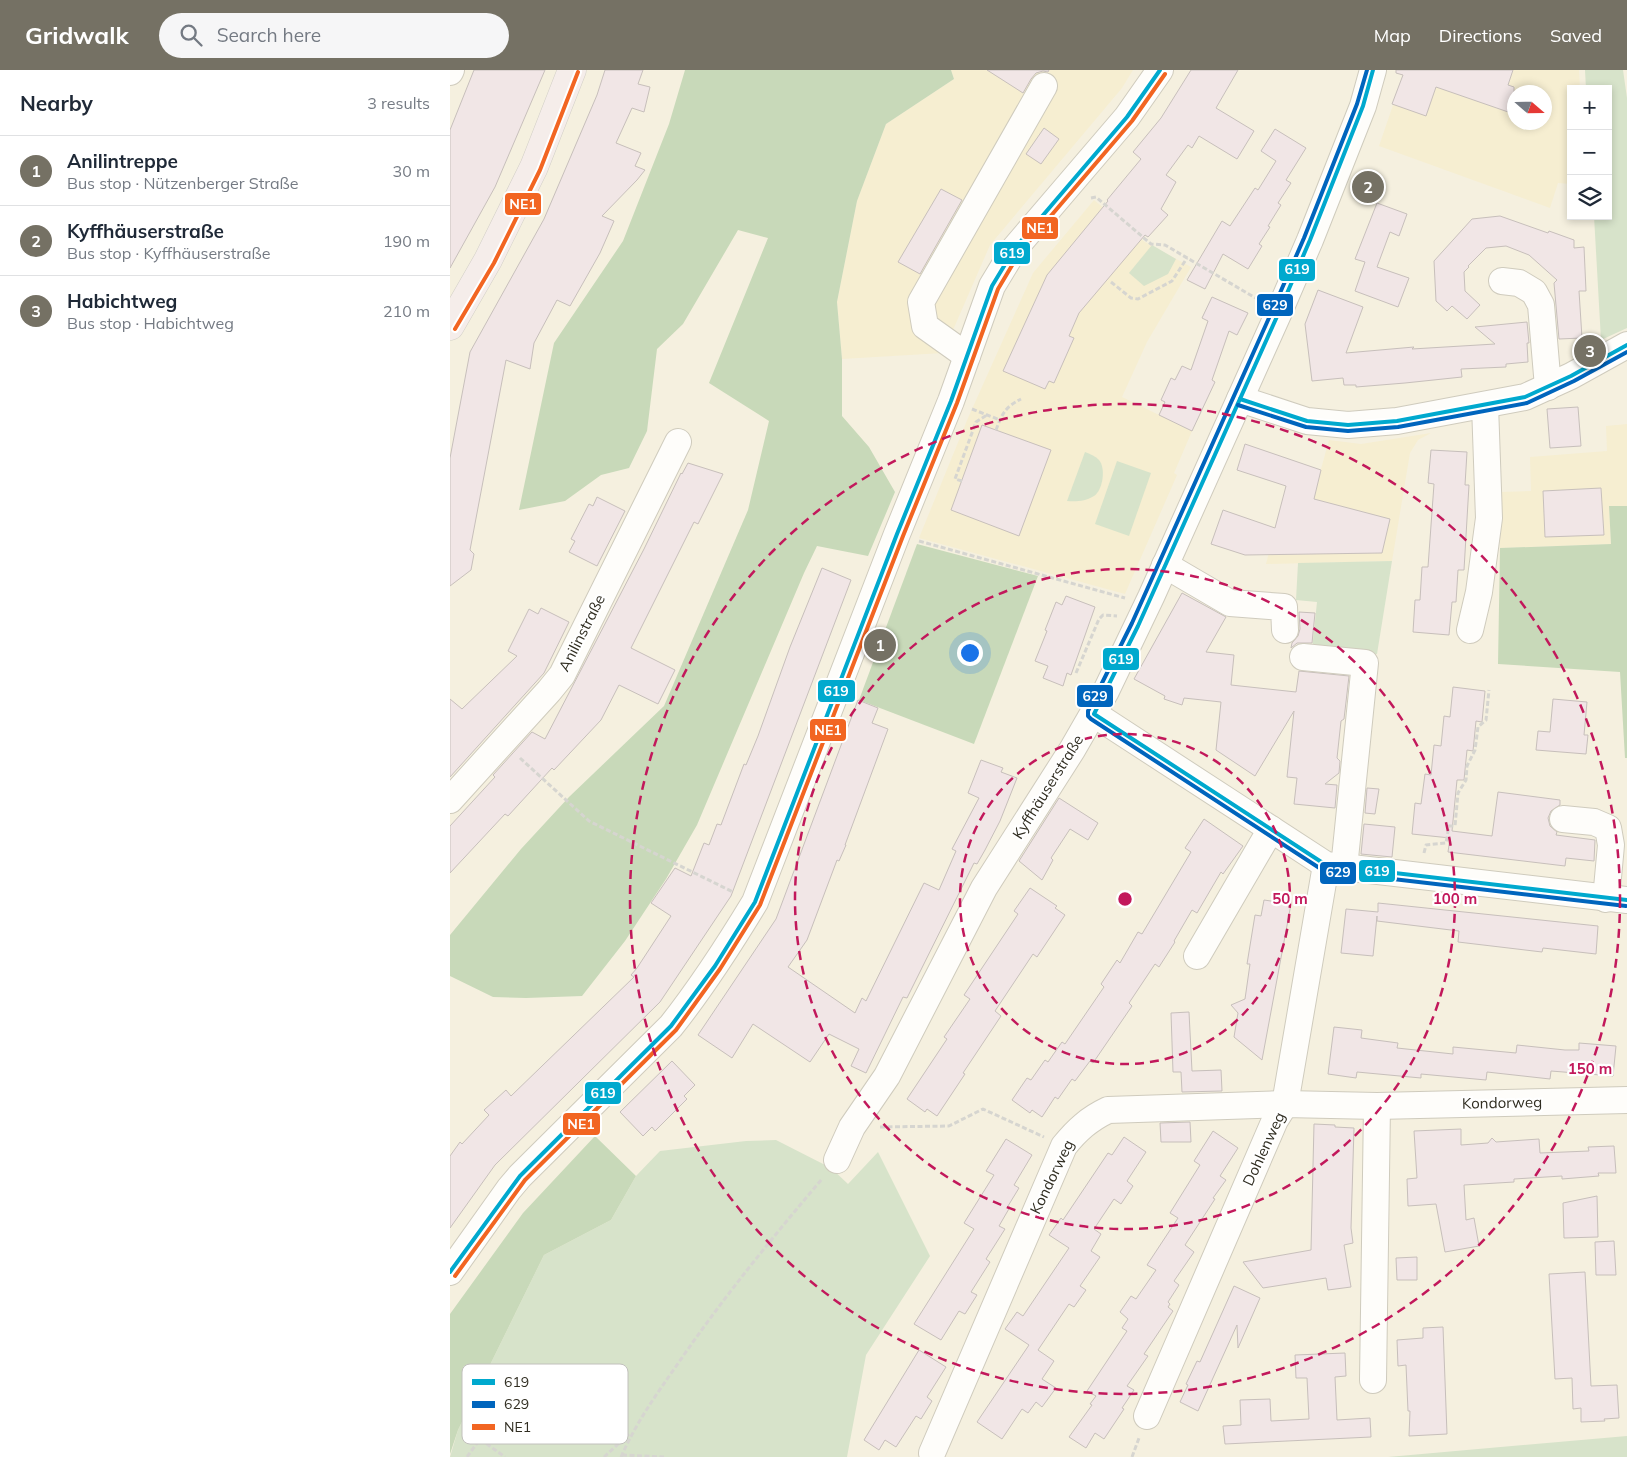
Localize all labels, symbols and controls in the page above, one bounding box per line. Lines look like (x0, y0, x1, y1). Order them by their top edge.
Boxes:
search box (159, 13, 509, 58)
text: Gridwalk (25, 20, 129, 50)
icon: search (177, 21, 205, 49)
text: Search here (217, 23, 321, 47)
text: Map (1374, 24, 1411, 47)
text: Directions (1439, 24, 1522, 47)
text: Saved (1550, 24, 1602, 47)
north arrow (1507, 85, 1552, 130)
map controls (1567, 85, 1612, 220)
button: + (1567, 85, 1612, 130)
text: Nearby (20, 90, 93, 116)
text: 3 results (367, 93, 430, 113)
button: − (1567, 130, 1612, 175)
text: Anilintreppe (67, 149, 178, 173)
text: 1 (31, 161, 41, 181)
text: 30 m (393, 161, 430, 181)
pin: 2 (1352, 168, 1384, 206)
text: Bus stop · Nützenberger Straße (67, 173, 298, 193)
button: layers (1567, 175, 1612, 220)
line badge: NE1 (504, 192, 542, 216)
text: NE1 (509, 195, 537, 213)
line badge: NE1 (1021, 216, 1059, 240)
text: Kyffhäuserstraße (67, 219, 224, 243)
text: NE1 (1026, 219, 1054, 237)
text: 2 (31, 231, 41, 251)
text: 190 m (383, 231, 430, 251)
line badge: 619 (993, 241, 1031, 265)
text: Bus stop · Kyffhäuserstraße (67, 243, 270, 263)
text: 619 (999, 244, 1025, 262)
line badge: 619 (1278, 258, 1316, 282)
text: 619 (1284, 260, 1310, 278)
text: Habichtweg (67, 289, 177, 313)
line badge: 629 (1256, 293, 1294, 317)
text: 629 (1262, 296, 1288, 314)
text: 3 (31, 301, 41, 321)
text: 210 m (383, 301, 430, 321)
text: Bus stop · Habichtweg (67, 313, 234, 333)
pin: 3 (1574, 332, 1606, 370)
street label: Anilinstraße (554, 591, 609, 675)
pin: 1 (864, 626, 896, 664)
your location (957, 640, 983, 666)
line badge: 619 (1102, 647, 1140, 671)
text: 619 (1108, 650, 1134, 668)
line badge: 619 (817, 679, 856, 703)
text: 619 (823, 682, 849, 700)
line badge: 629 (1076, 684, 1114, 708)
text: 629 (1082, 687, 1108, 705)
line badge: NE1 (809, 718, 847, 742)
text: NE1 (814, 721, 842, 739)
street label: Kyffhäuserstraße (1008, 731, 1087, 842)
line badge: 619 (1358, 859, 1396, 883)
line badge: 629 (1319, 861, 1357, 885)
text: 619 (1364, 862, 1390, 880)
text: 629 (1325, 863, 1351, 881)
text: 50 m (1272, 889, 1308, 908)
text: 100 m (1433, 889, 1477, 908)
centre of rings (1116, 890, 1134, 908)
text: 150 m (1568, 1059, 1612, 1078)
line badge: 619 (584, 1081, 622, 1105)
text: 619 (590, 1084, 616, 1102)
street label: Kondorweg (1462, 1092, 1542, 1113)
street label: Dohlenweg (1238, 1109, 1289, 1189)
line badge: NE1 (562, 1112, 601, 1136)
text: NE1 (567, 1115, 595, 1133)
street label: Kondorweg (1025, 1137, 1078, 1217)
legend (462, 1364, 628, 1444)
text: 619 (504, 1373, 529, 1391)
text: 629 (504, 1395, 529, 1413)
text: NE1 (504, 1418, 531, 1436)

